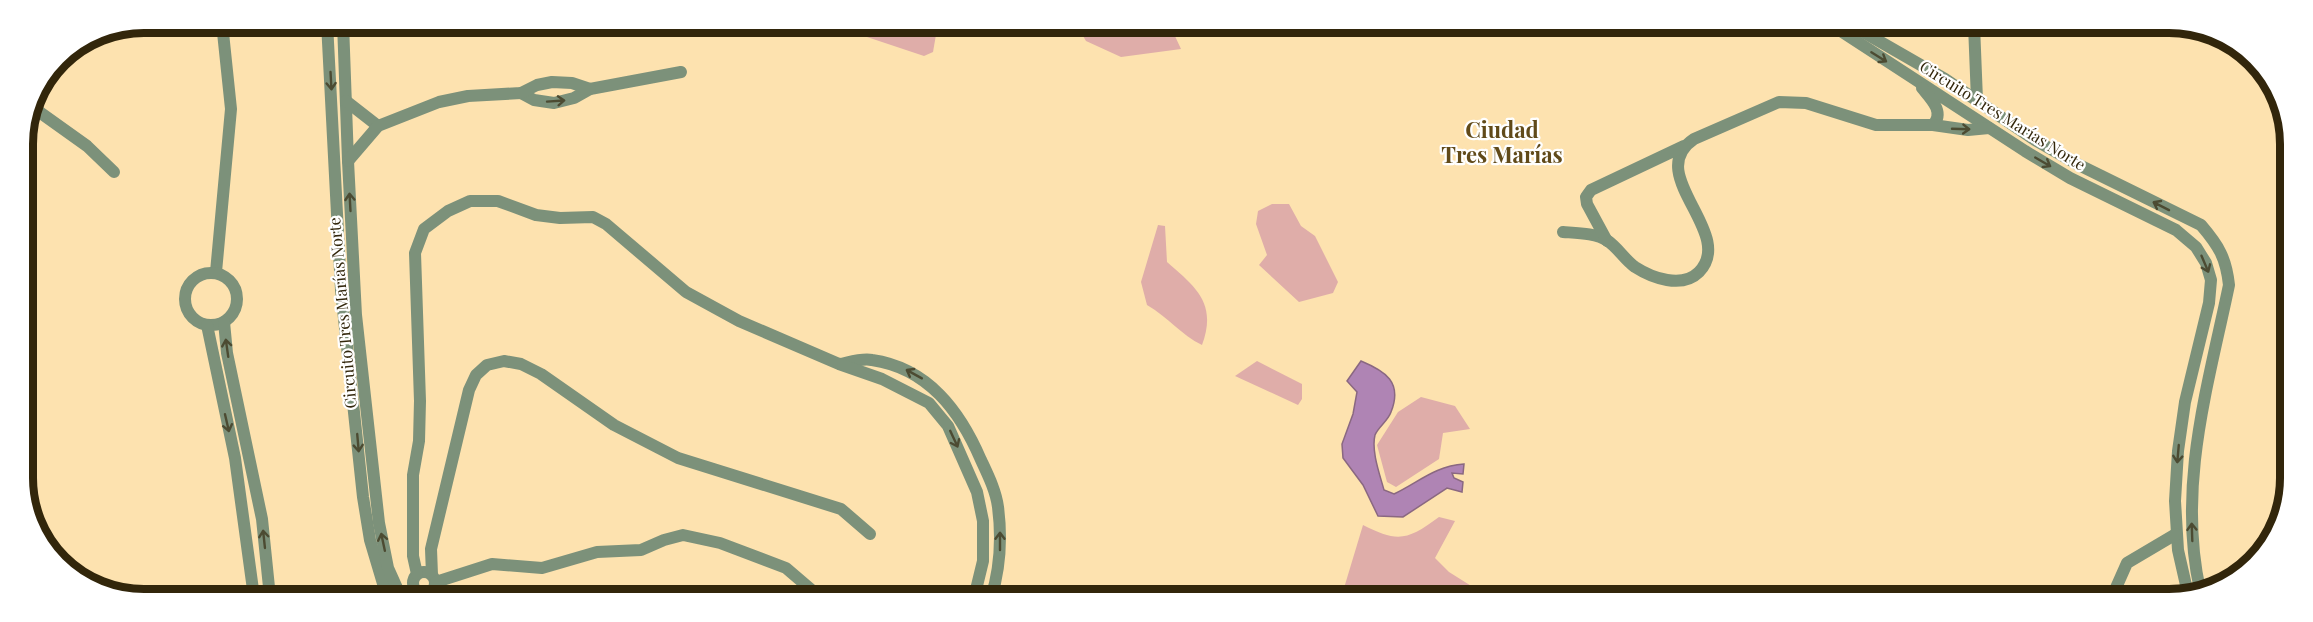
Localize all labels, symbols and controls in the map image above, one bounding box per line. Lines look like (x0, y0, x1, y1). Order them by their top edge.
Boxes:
one-way arrow (1870, 51, 1887, 63)
street label: Circuito Tres Marías Norte (1916, 55, 2090, 175)
one-way arrow (325, 71, 336, 91)
one-way arrow (546, 95, 565, 106)
district label: Ciudad Tres Marías (1441, 114, 1563, 169)
one-way arrow (1951, 123, 1970, 134)
one-way arrow (2034, 156, 2051, 168)
one-way arrow (344, 192, 355, 212)
one-way arrow (2153, 200, 2171, 211)
street label: Circuito Tres Marías Norte (323, 217, 361, 409)
one-way arrow (2200, 254, 2211, 272)
one-way arrow (221, 338, 232, 358)
one-way arrow (906, 368, 923, 380)
one-way arrow (222, 413, 234, 432)
one-way arrow (949, 430, 960, 448)
one-way arrow (353, 432, 364, 452)
one-way arrow (2172, 444, 2183, 464)
one-way arrow (2186, 522, 2198, 542)
one-way arrow (258, 530, 269, 549)
one-way arrow (994, 531, 1006, 551)
one-way arrow (377, 533, 388, 552)

